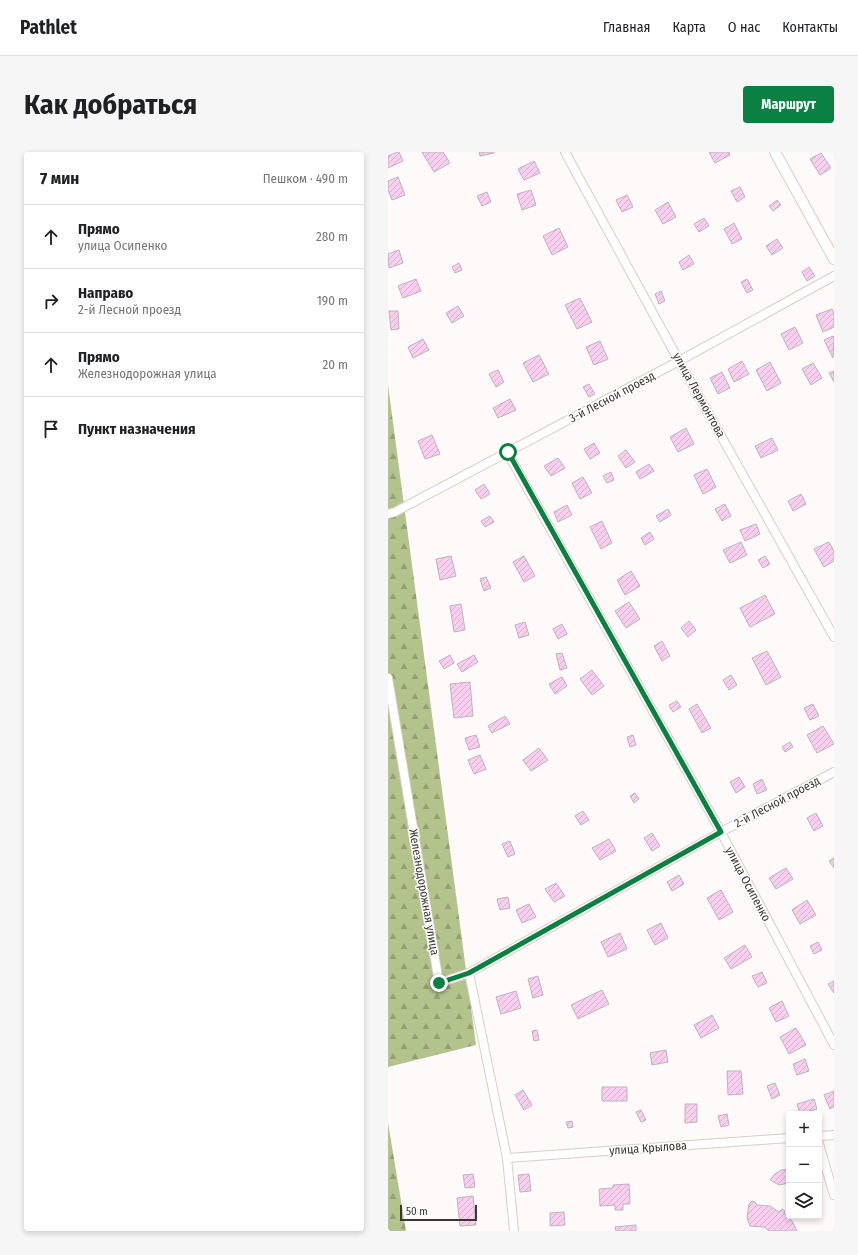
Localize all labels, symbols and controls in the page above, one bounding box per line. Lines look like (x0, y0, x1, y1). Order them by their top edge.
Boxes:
text: Pathlet (20, 16, 77, 39)
text: Главная (603, 19, 650, 36)
text: Карта (672, 19, 706, 36)
text: О нас (728, 19, 760, 36)
text: Контакты (782, 19, 838, 36)
button: Маршрут (743, 86, 834, 123)
text: Как добраться (24, 88, 197, 121)
text: 7 мин (40, 168, 79, 189)
text: Пешком · 490 m (263, 171, 348, 186)
text: Прямо (78, 220, 120, 238)
icon: ahead (40, 226, 62, 248)
text: 280 m (316, 229, 348, 244)
text: улица Осипенко (78, 238, 167, 253)
text: Направо (78, 284, 133, 302)
icon: right (40, 290, 62, 312)
text: 190 m (317, 293, 348, 308)
text: 2-й Лесной проезд (78, 302, 181, 317)
text: Прямо (78, 348, 120, 366)
street label: улица Лермонтова (670, 350, 728, 440)
icon: ahead (40, 354, 62, 376)
text: 20 m (322, 357, 348, 372)
text: Железнодорожная улица (78, 366, 217, 381)
street label: 3-й Лесной проезд (567, 368, 657, 426)
icon: arrive (40, 418, 62, 440)
text: Пункт назначения (78, 420, 196, 438)
route start (499, 443, 517, 461)
street label: 2-й Лесной проезд (732, 774, 822, 830)
street label: Железнодорожная улица (406, 828, 442, 956)
street label: улица Осипенко (722, 844, 774, 924)
route end (430, 974, 448, 992)
map controls (786, 1111, 822, 1219)
button: + (786, 1111, 822, 1147)
street label: улица Крылова (609, 1138, 687, 1158)
button: − (786, 1147, 822, 1183)
button: layers (786, 1183, 822, 1219)
scale bar (400, 1203, 477, 1222)
text: 50 m (406, 1205, 428, 1218)

